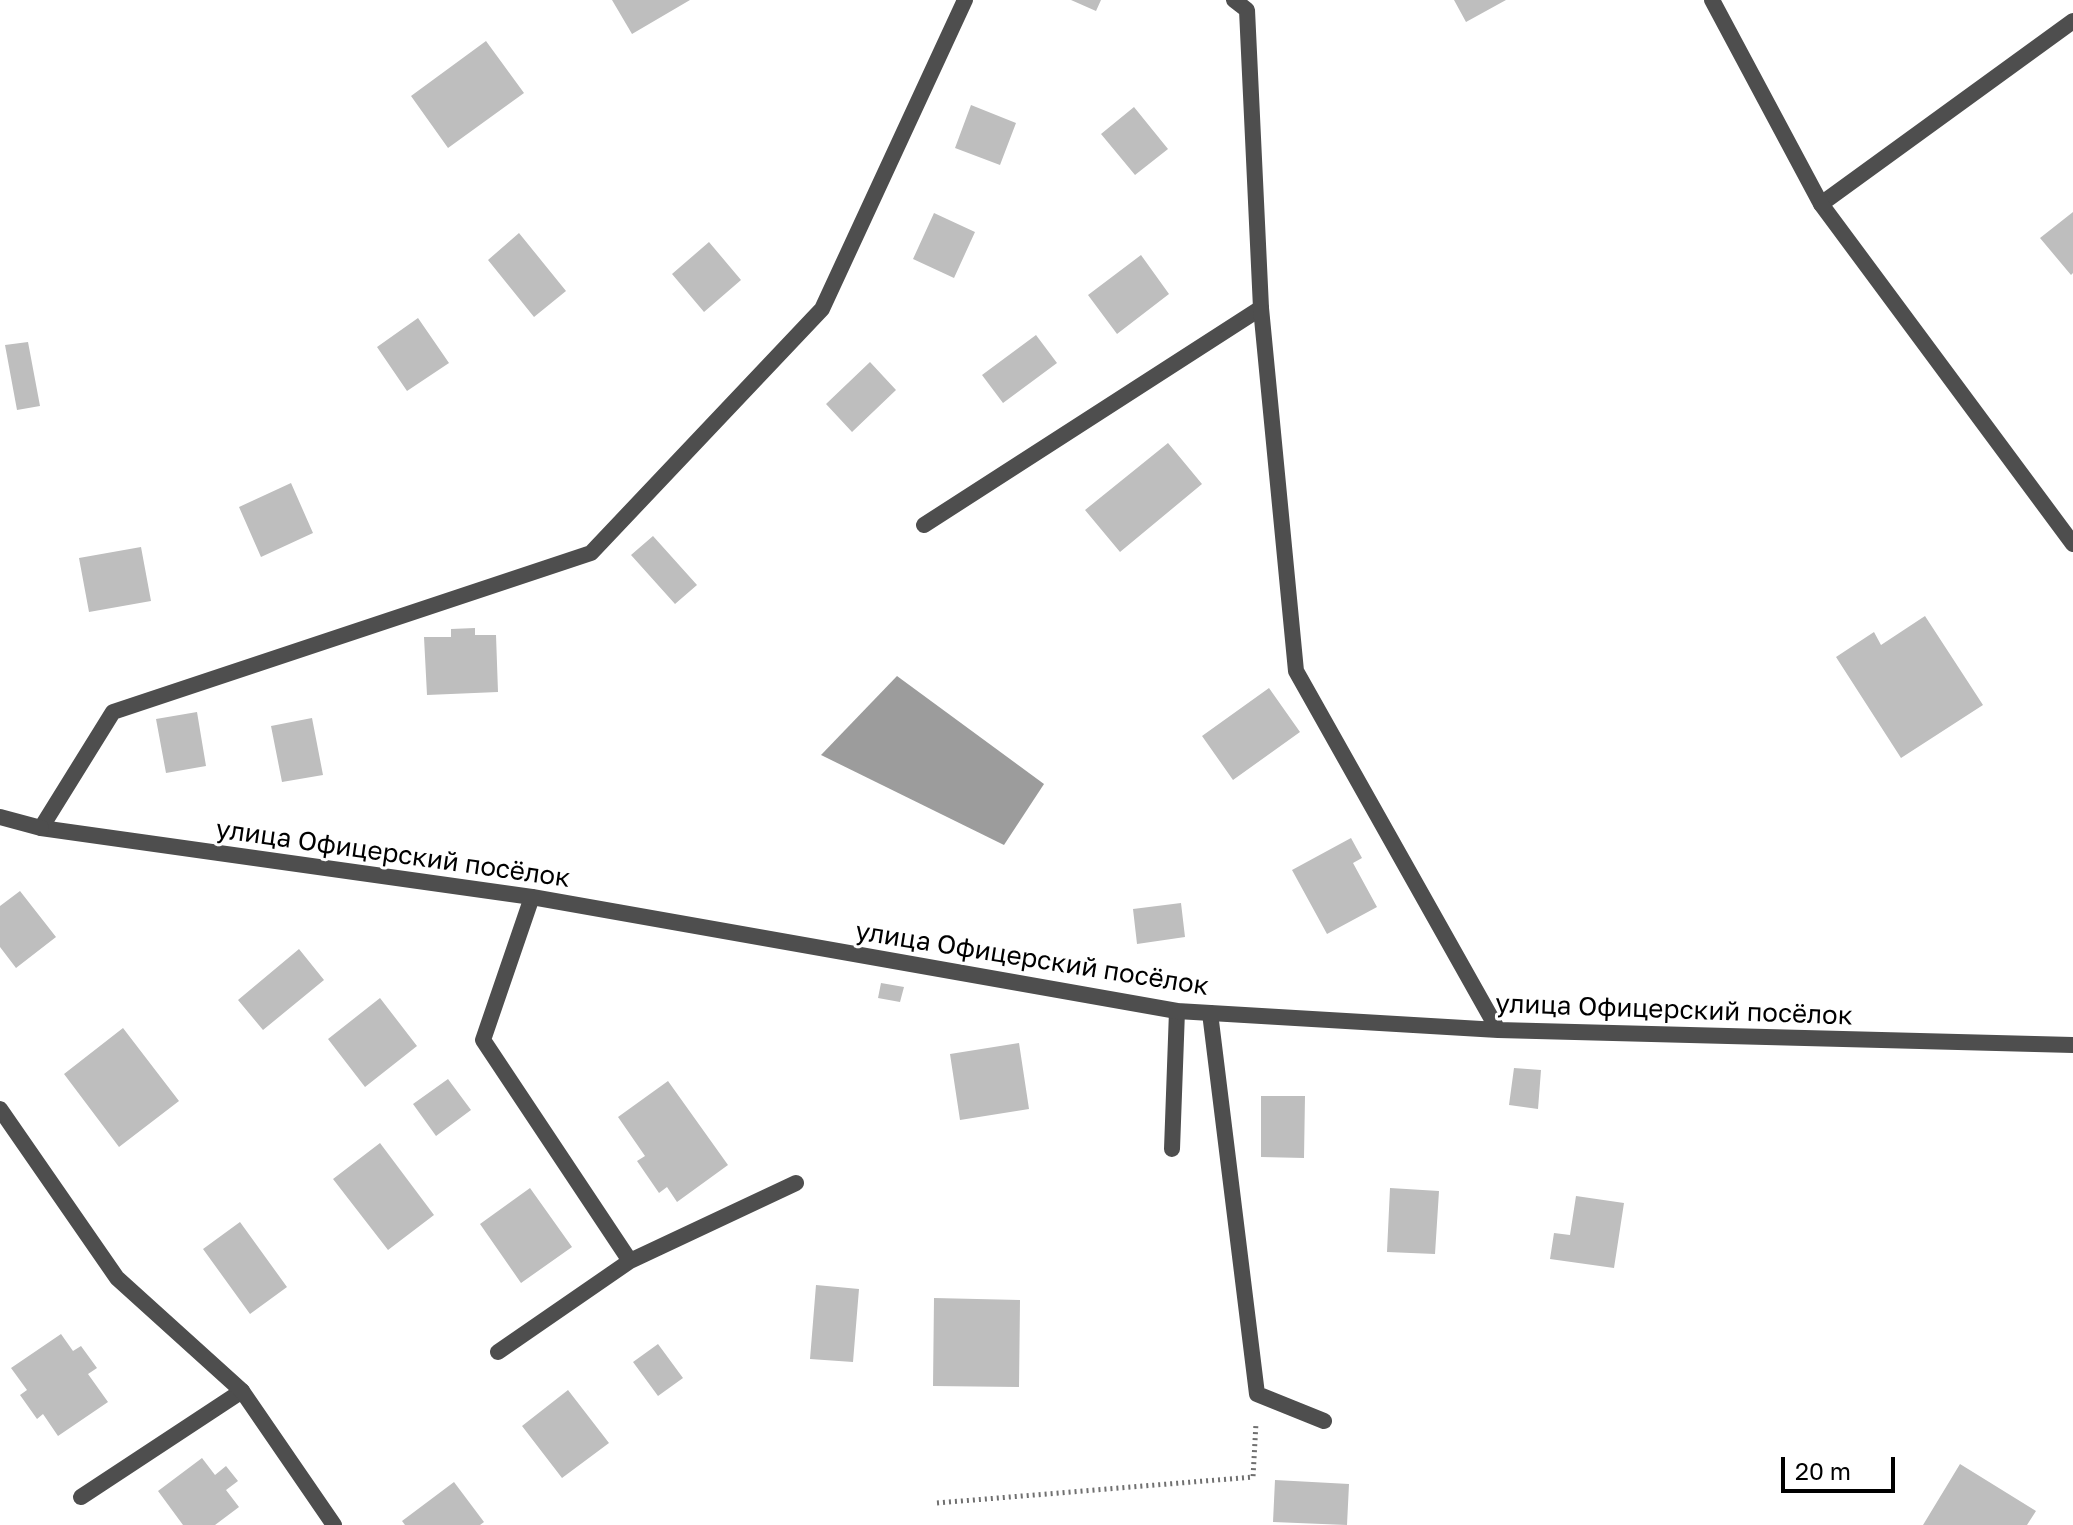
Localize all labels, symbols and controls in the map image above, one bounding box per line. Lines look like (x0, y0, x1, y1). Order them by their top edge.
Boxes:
street label: улица Офицерский посёлок (214, 814, 572, 894)
street label: улица Офицерский посёлок (853, 916, 1211, 1002)
street label: улица Офицерский посёлок (1495, 988, 1853, 1032)
scale bar (1785, 1441, 1899, 1491)
text: 20 m (1795, 1456, 1851, 1485)

